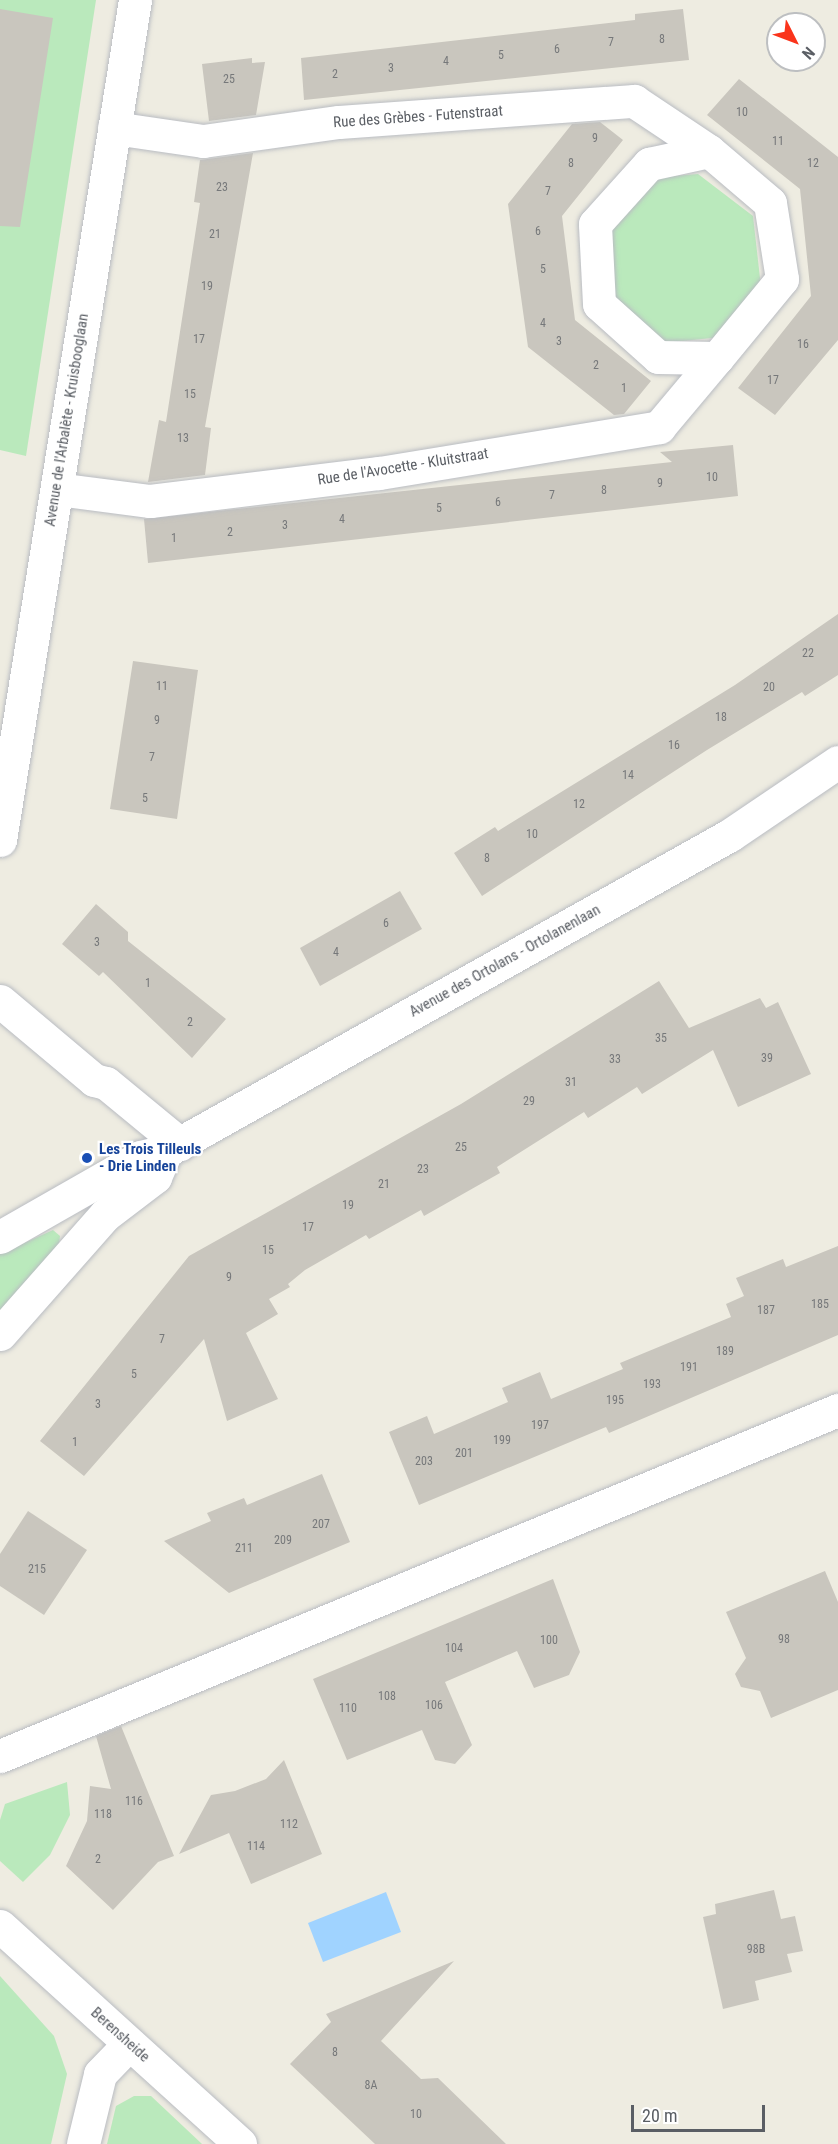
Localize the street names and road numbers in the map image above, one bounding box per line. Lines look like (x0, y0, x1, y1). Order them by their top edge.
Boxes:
street label: Rue des Grèbes - Futenstraat (333, 102, 503, 132)
street label: Avenue de l'Arbalète - Kruisbooglaan (41, 312, 93, 528)
street label: Rue de l'Avocette - Kluitstraat (316, 445, 490, 489)
street label: Avenue des Ortolans - Ortolanenlaan (406, 901, 604, 1021)
street label: Berensheide (87, 2004, 153, 2066)

